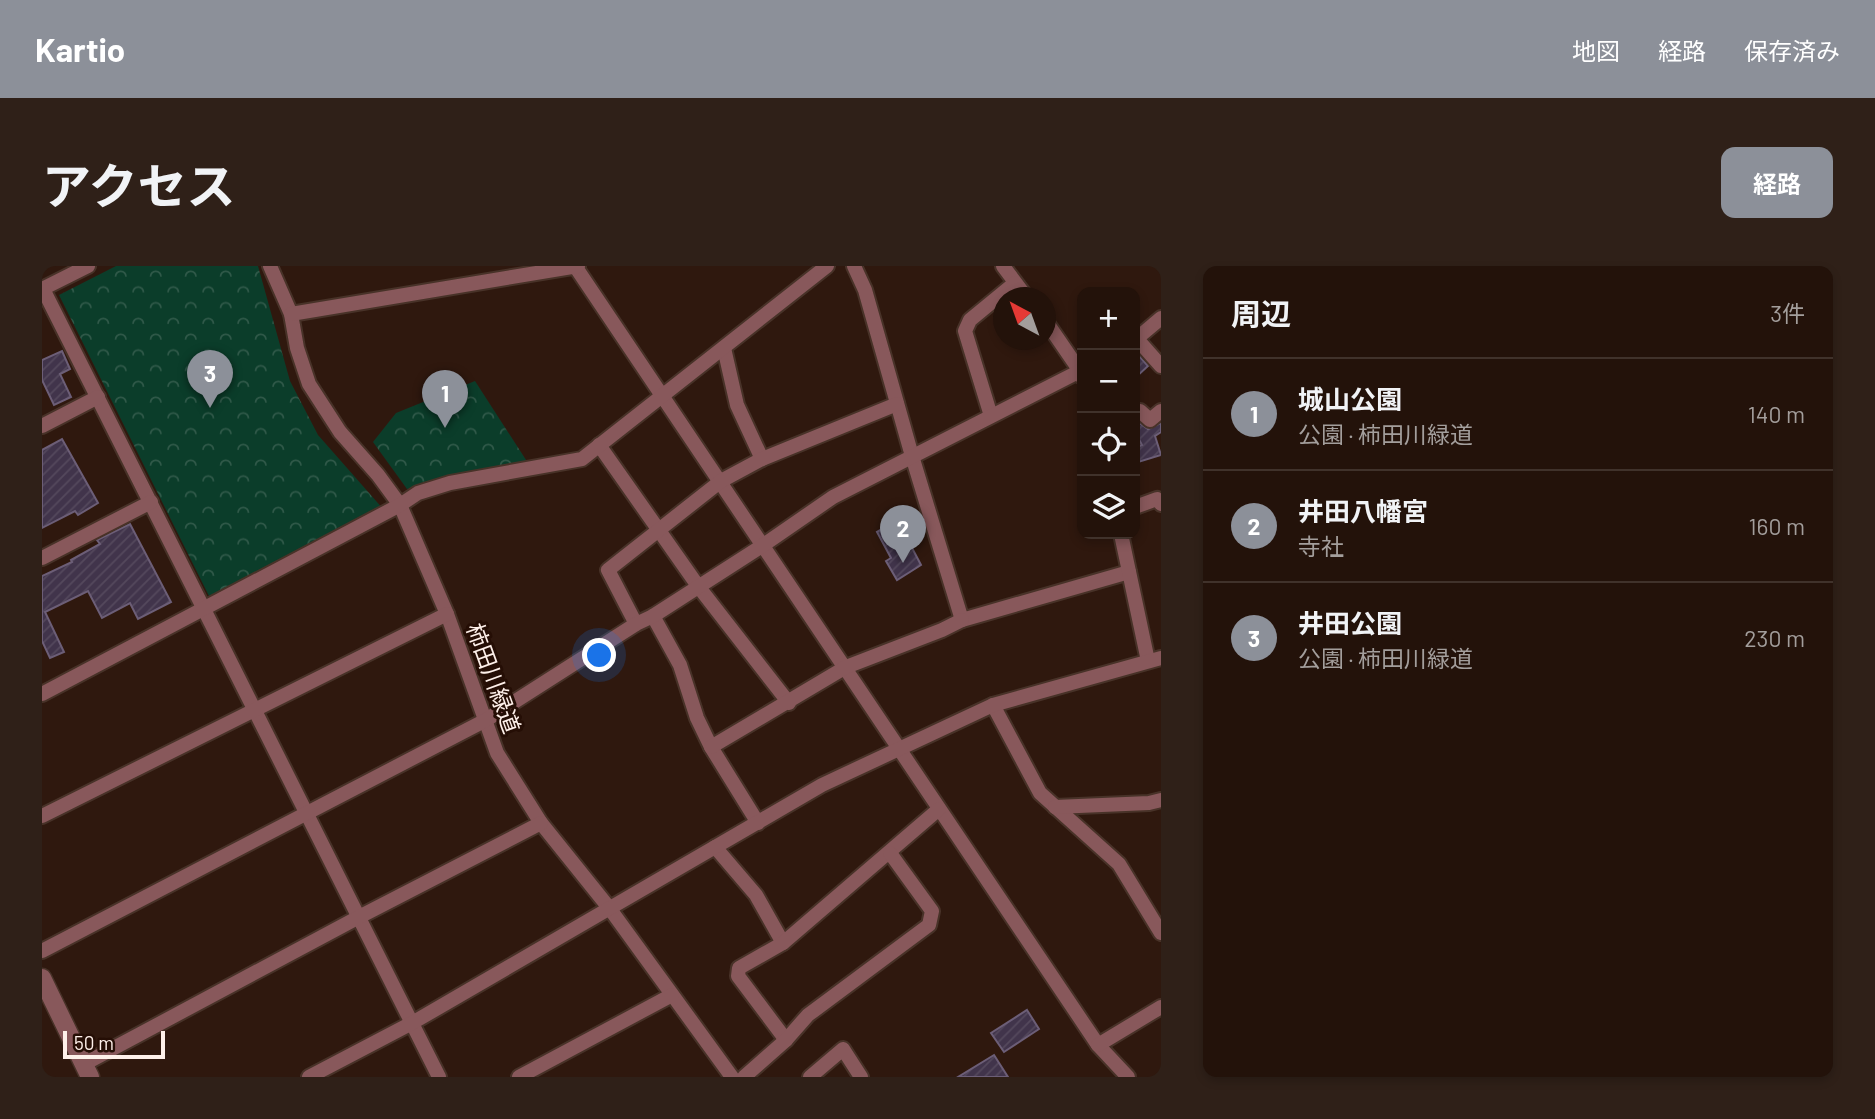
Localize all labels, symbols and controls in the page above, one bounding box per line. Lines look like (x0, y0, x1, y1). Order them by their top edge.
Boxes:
text: Kartio (35, 29, 125, 69)
text: 地図 (1572, 36, 1620, 65)
text: 経路 (1658, 36, 1706, 65)
text: 保存済み (1744, 36, 1840, 65)
button: 経路 (1721, 147, 1833, 218)
text: アクセス (42, 155, 236, 214)
north arrow (993, 287, 1056, 350)
map controls (1077, 287, 1140, 539)
button: + (1077, 287, 1140, 350)
text: 周辺 (1231, 295, 1291, 331)
text: 3件 (1770, 299, 1805, 327)
pin: 3 (187, 350, 233, 408)
button: − (1077, 350, 1140, 413)
pin: 1 (422, 370, 468, 428)
text: 城山公園 (1298, 383, 1402, 414)
text: 1 (1250, 400, 1258, 428)
text: 140 m (1748, 400, 1805, 428)
button: locate (1077, 413, 1140, 476)
text: 公園 · 柿田川緑道 (1298, 420, 1473, 448)
button: layers (1077, 476, 1140, 539)
text: 井田八幡宮 (1298, 495, 1428, 526)
pin: 2 (880, 505, 926, 563)
text: 2 (1248, 512, 1260, 540)
text: 160 m (1748, 512, 1805, 540)
text: 寺社 (1298, 532, 1344, 560)
text: 井田公園 (1298, 607, 1402, 638)
street label: 柿田川緑道 (461, 619, 527, 737)
text: 3 (1248, 624, 1260, 652)
text: 230 m (1744, 624, 1805, 652)
your location (582, 638, 616, 672)
text: 公園 · 柿田川緑道 (1298, 644, 1473, 672)
scale bar (63, 1028, 164, 1060)
text: 50 m (74, 1031, 114, 1054)

